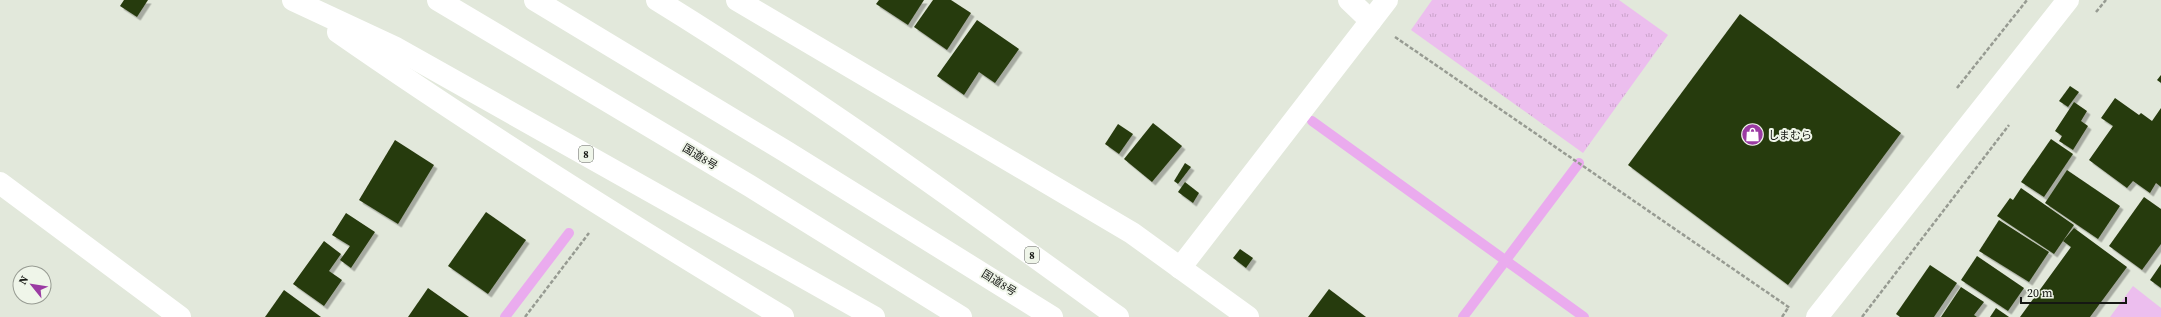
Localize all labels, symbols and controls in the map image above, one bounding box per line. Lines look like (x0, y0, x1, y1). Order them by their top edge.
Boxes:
shop icon: しまむら (1739, 122, 1765, 148)
place label: しまむら (1768, 128, 1812, 143)
street label: 国道8号 (680, 141, 720, 173)
road number: 8 (579, 146, 593, 162)
road number: 8 (1025, 247, 1039, 263)
north arrow (12, 265, 52, 305)
street label: 国道8号 (979, 266, 1019, 300)
text: N (15, 273, 32, 287)
scale bar (2021, 279, 2126, 305)
text: 20 m (2027, 285, 2053, 301)

